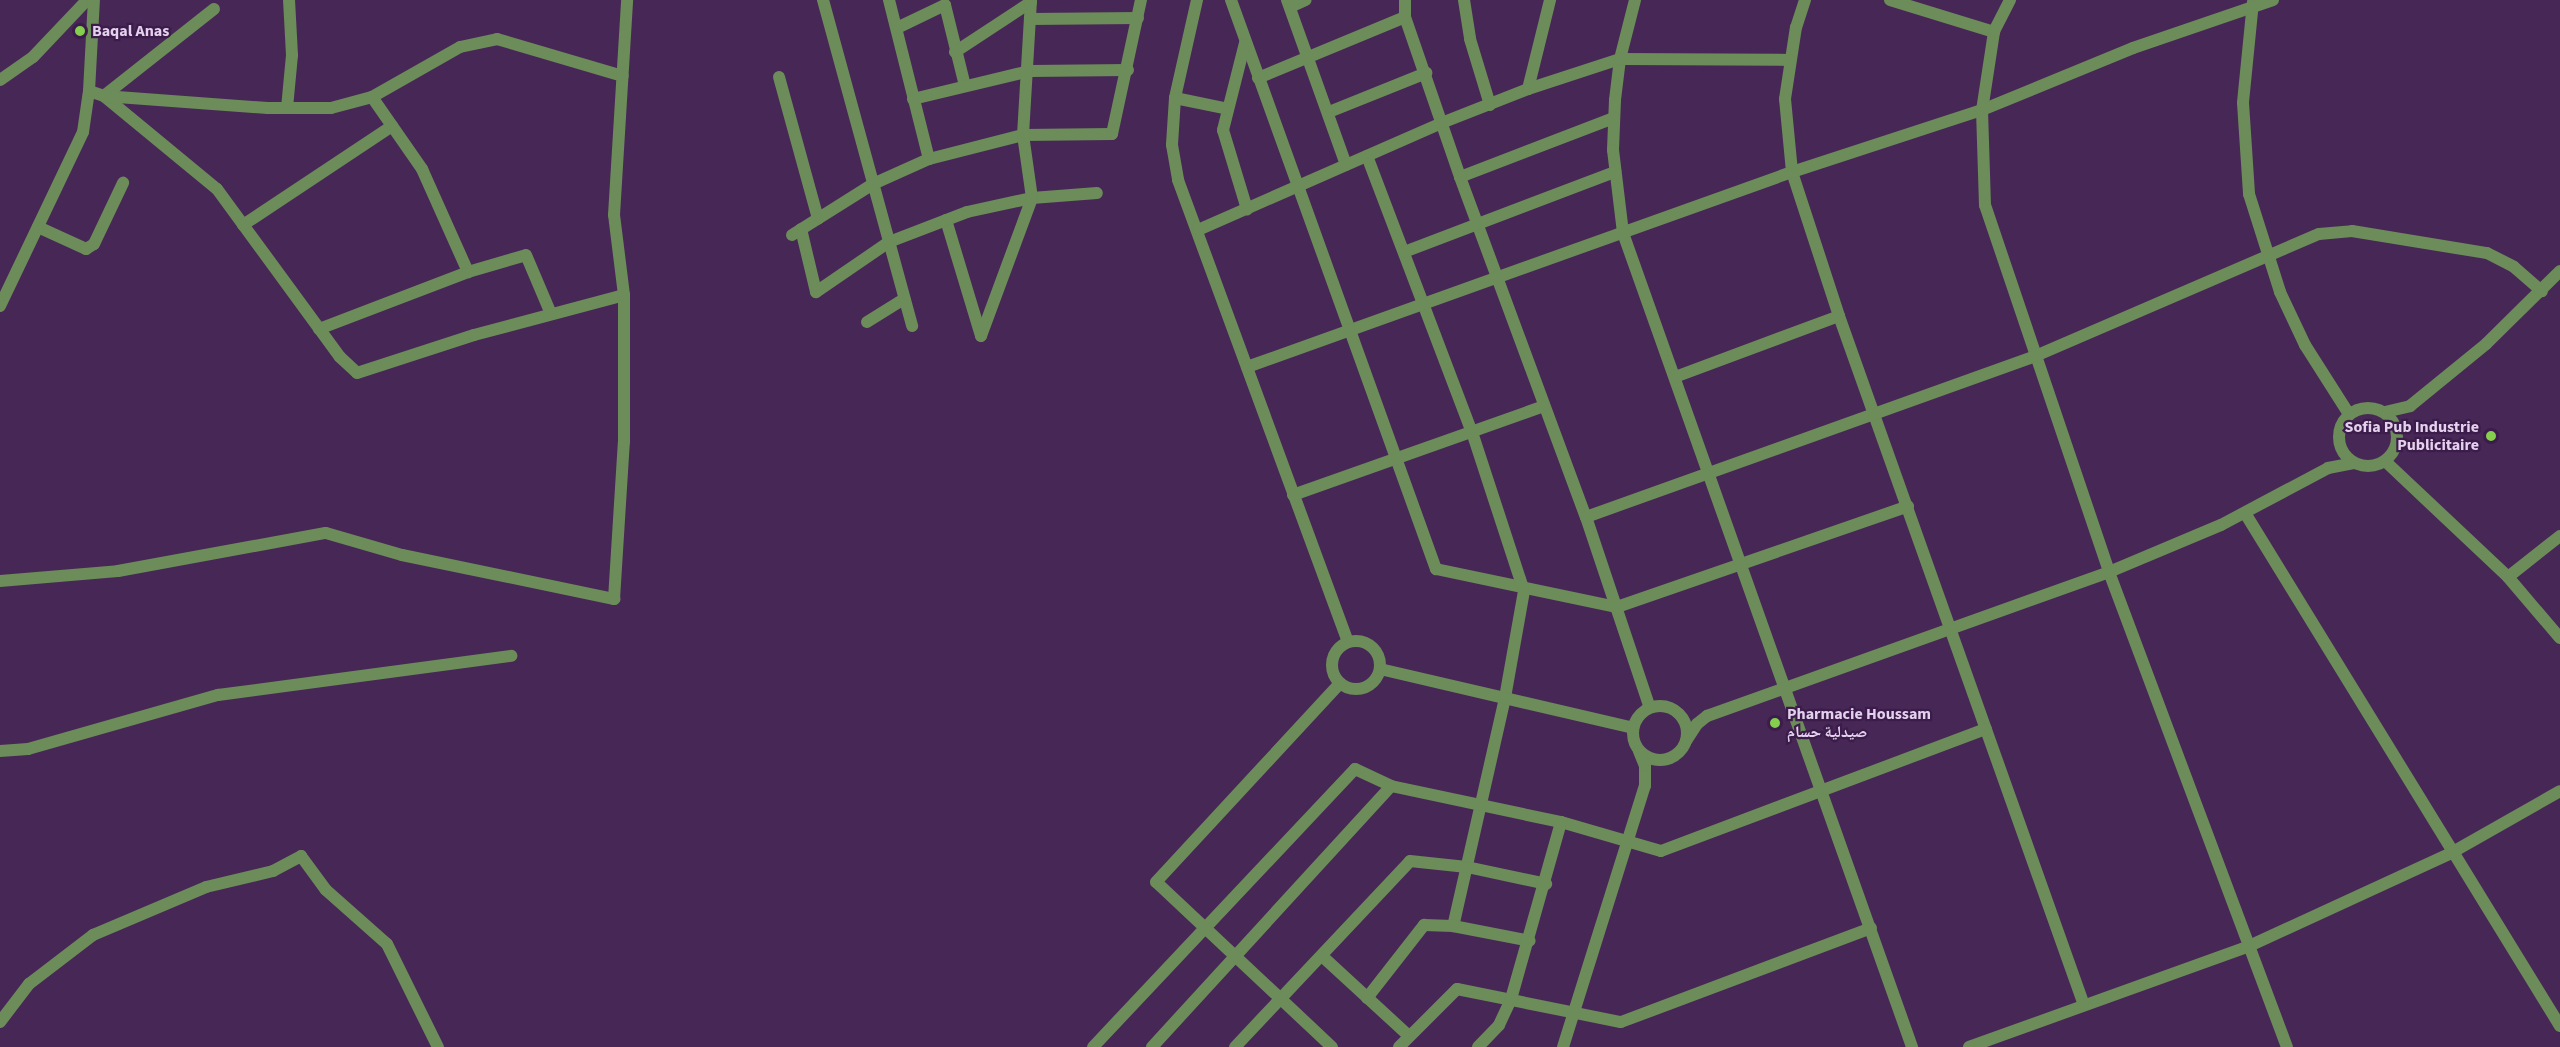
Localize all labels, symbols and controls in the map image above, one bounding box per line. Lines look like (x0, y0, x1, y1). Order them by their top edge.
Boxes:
place label: Baqal Anas (92, 21, 169, 41)
marker: Baqal Anas (73, 24, 87, 38)
place label: Sofia Pub Industrie Publicitaire (2345, 417, 2479, 455)
marker: Sofia Pub Industrie Publicitaire (2484, 429, 2498, 443)
place label: Pharmacie Houssam صيدلية حسام (1787, 704, 1931, 742)
marker: Pharmacie Houssam صيدلية حسام (1768, 716, 1782, 730)

